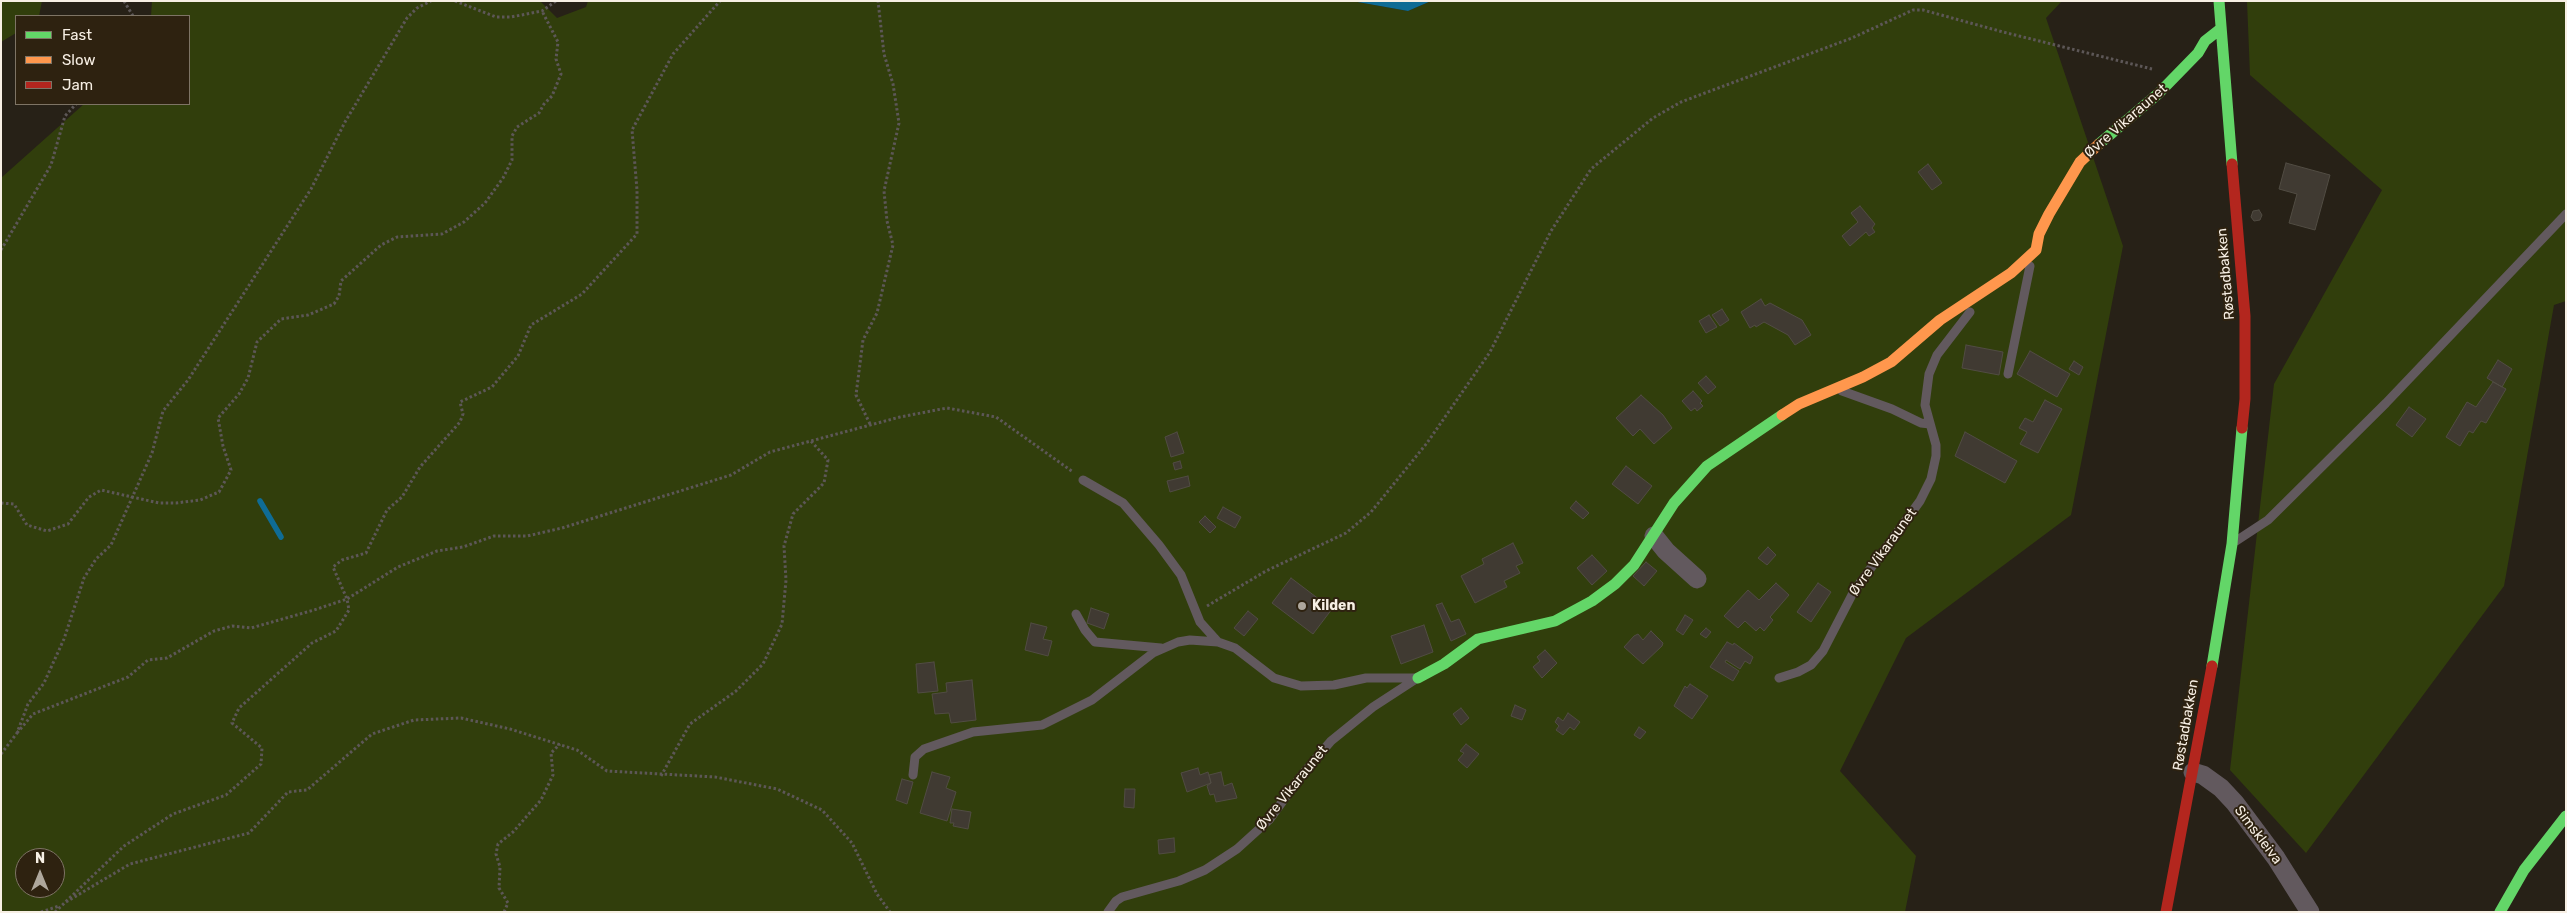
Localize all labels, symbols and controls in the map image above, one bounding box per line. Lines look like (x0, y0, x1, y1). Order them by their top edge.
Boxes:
legend (15, 15, 190, 105)
text: Fast (62, 26, 92, 44)
text: Slow (62, 51, 95, 69)
text: Jam (62, 76, 93, 94)
street label: Øvre Vikaraunet (2081, 81, 2171, 161)
street label: Røstadbakken (2214, 227, 2238, 321)
street label: Øvre Vikaraunet (1846, 505, 1920, 599)
place label: Kilden (1312, 598, 1355, 614)
marker: Kilden (1296, 600, 1308, 612)
street label: Røstadbakken (2170, 678, 2202, 772)
street label: Øvre Vikaraunet (1253, 742, 1331, 834)
street label: Simskleiva (2231, 802, 2285, 868)
north arrow (15, 848, 65, 898)
text: N (35, 850, 45, 867)

